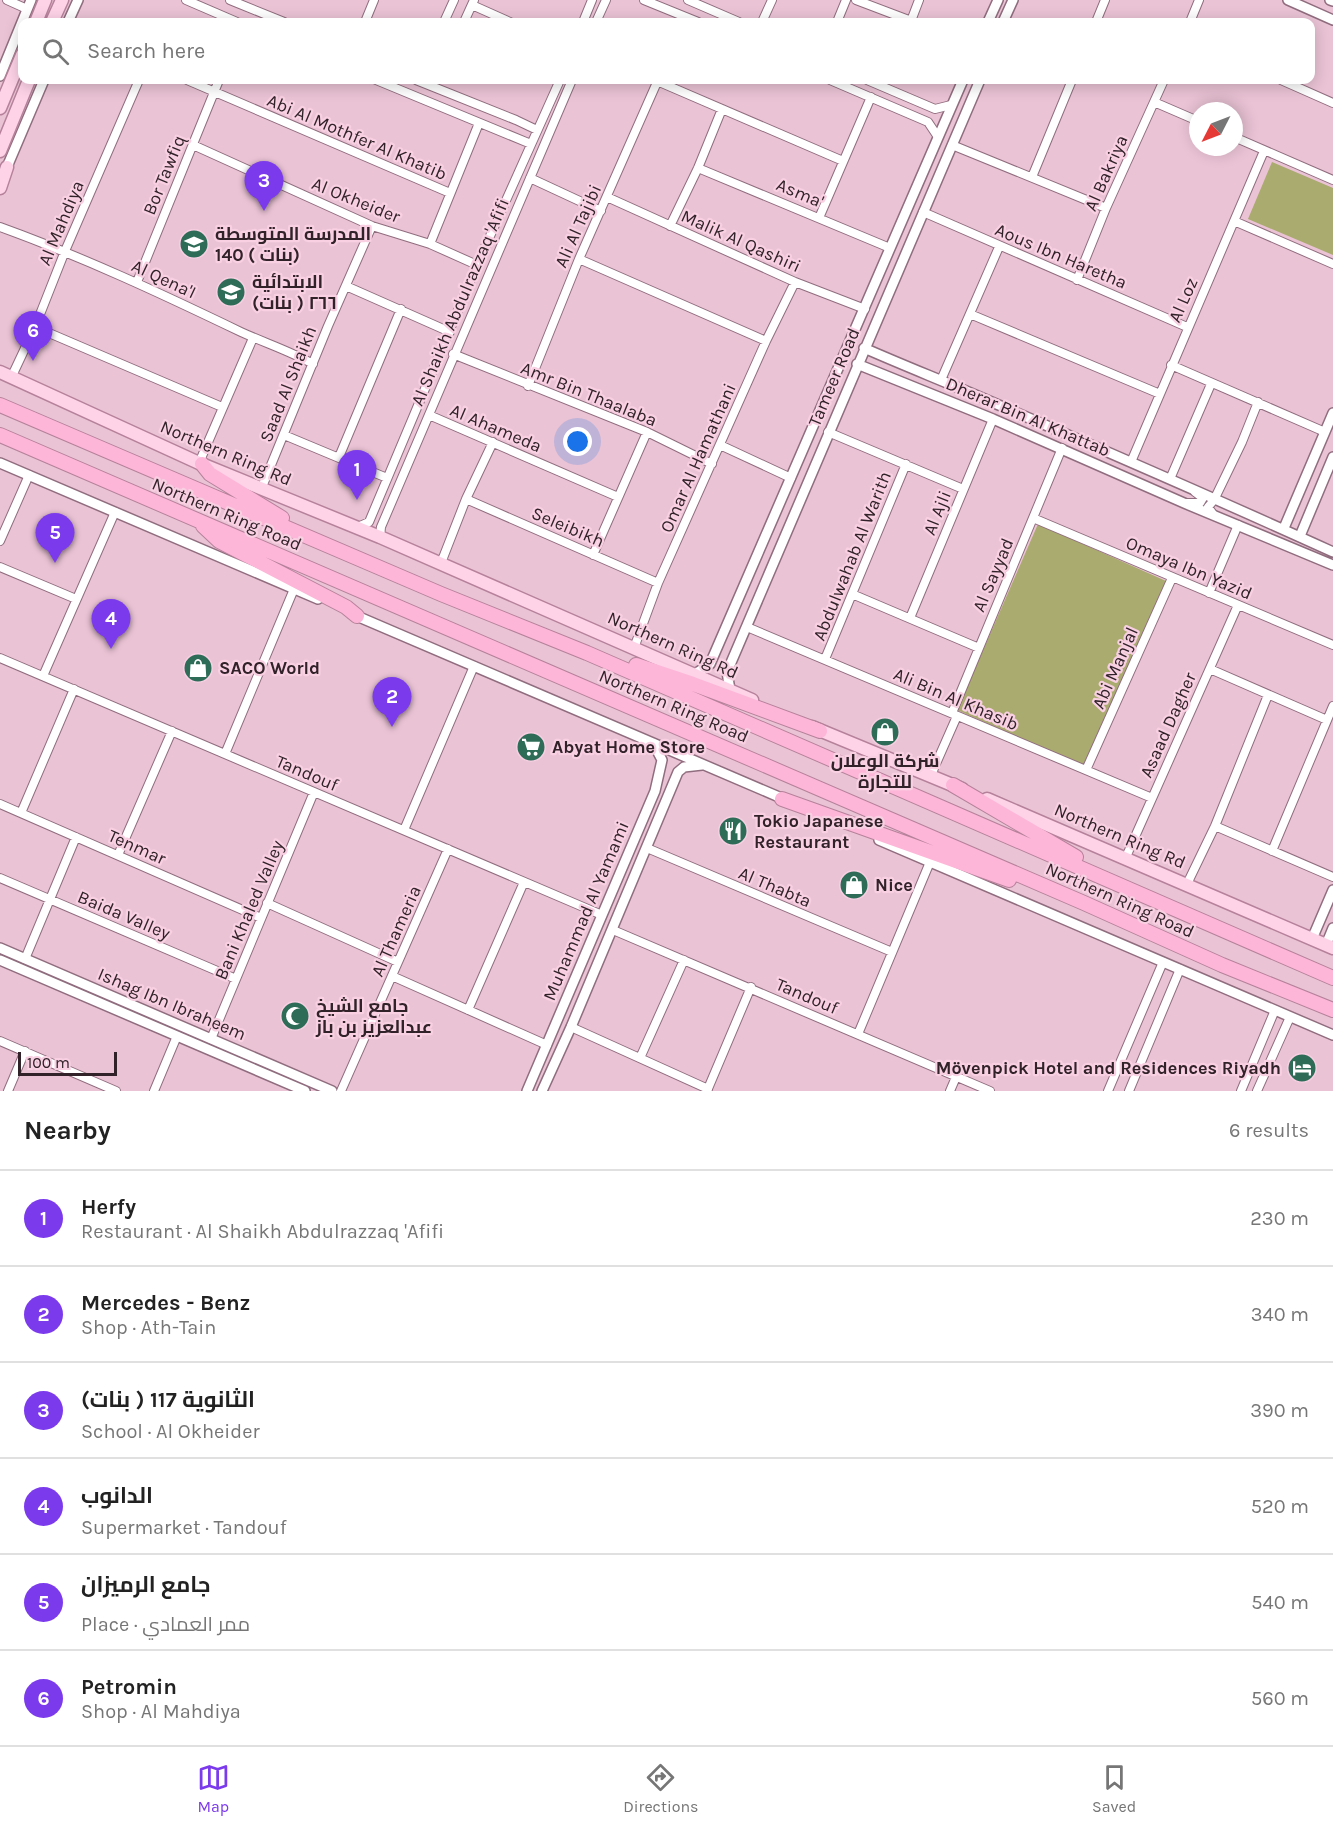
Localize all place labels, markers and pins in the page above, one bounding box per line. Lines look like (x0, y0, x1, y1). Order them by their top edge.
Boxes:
pin: 3 (244, 162, 284, 211)
place label: المدرسة المتوسطة 140 ( بنات) (215, 223, 371, 266)
school or university icon: المدرسة المتوسطة 140 ( بنات) (178, 228, 210, 260)
place label: الابتدائية ٢٦٦ ( بنات) (252, 271, 337, 314)
school or university icon: الابتدائية ٢٦٦ ( بنات) (215, 276, 247, 308)
pin: 6 (14, 312, 52, 361)
pin: 1 (338, 450, 376, 500)
pin: 5 (36, 514, 74, 563)
pin: 4 (92, 600, 130, 649)
shop icon: SACO World (182, 652, 214, 684)
place label: SACO World (219, 657, 320, 679)
pin: 2 (372, 678, 412, 727)
shop icon: شركة الوعلان للتجارة (869, 716, 901, 748)
supermarket icon: Abyat Home Store (515, 731, 547, 763)
place label: Abyat Home Store (552, 736, 705, 758)
place label: شركة الوعلان للتجارة (831, 750, 939, 793)
place label: Tokio Japanese Restaurant (754, 810, 883, 853)
restaurant icon: Tokio Japanese Restaurant (717, 815, 749, 847)
shop icon: Nice (838, 869, 870, 901)
place label: Nice (875, 874, 913, 896)
place label: جامع الشيخ عبدالعزيز بن باز (315, 995, 432, 1038)
mosque icon: جامع الشيخ عبدالعزيز بن باز (279, 1000, 311, 1032)
hotel icon: Mövenpick Hotel and Residences Riyadh (1286, 1052, 1318, 1084)
place label: Mövenpick Hotel and Residences Riyadh (936, 1057, 1281, 1079)

